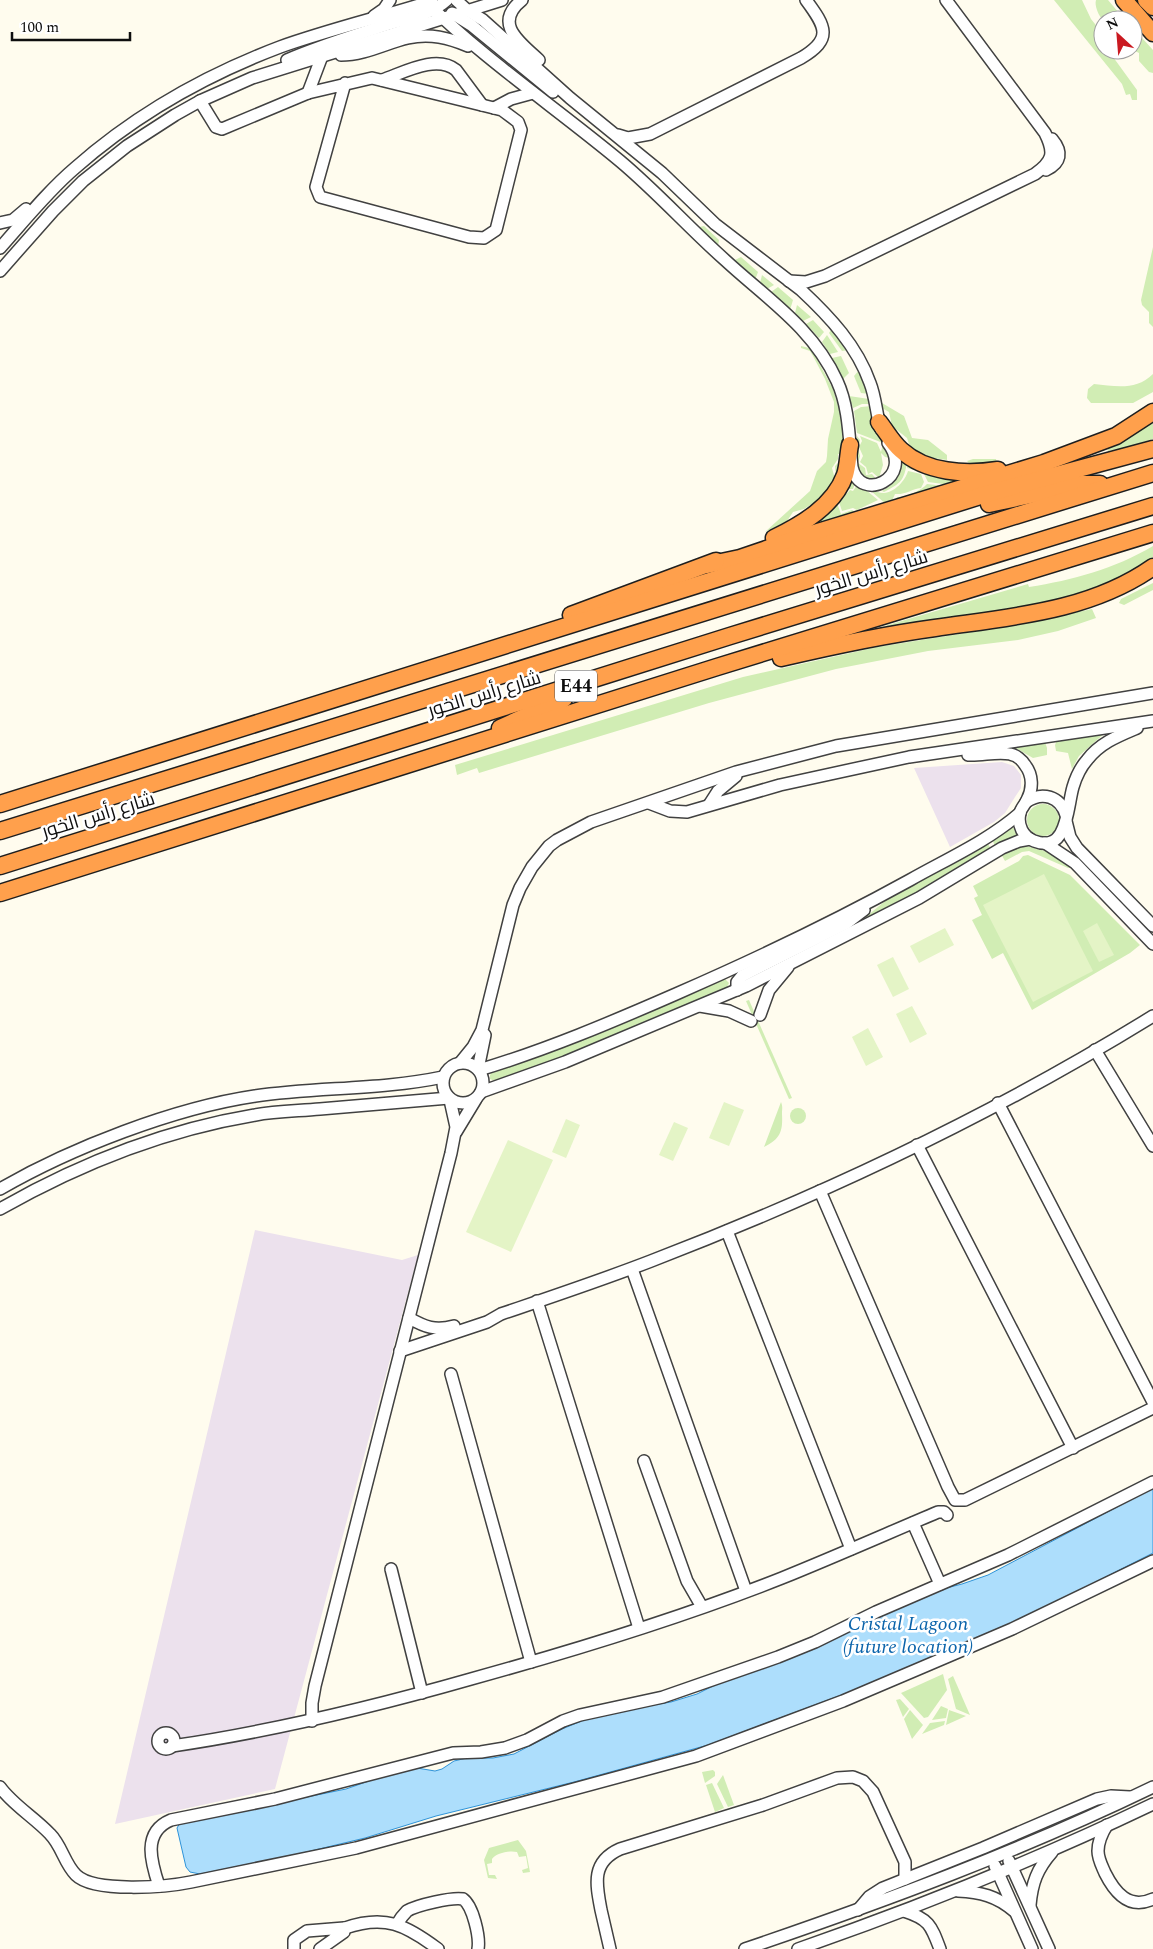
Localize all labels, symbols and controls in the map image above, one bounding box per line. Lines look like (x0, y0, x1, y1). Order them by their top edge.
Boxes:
scale bar (12, 10, 130, 42)
north arrow (1093, 10, 1143, 60)
text: N (1103, 12, 1122, 36)
text: 100 m (20, 16, 59, 39)
street label: شارع رأس الخور (810, 542, 932, 605)
street label: شارع رأس الخور (423, 663, 545, 726)
road number: E44 (555, 670, 597, 701)
street label: شارع رأس الخور (37, 784, 159, 847)
water label: Cristal Lagoon (future location) (843, 1609, 973, 1662)

